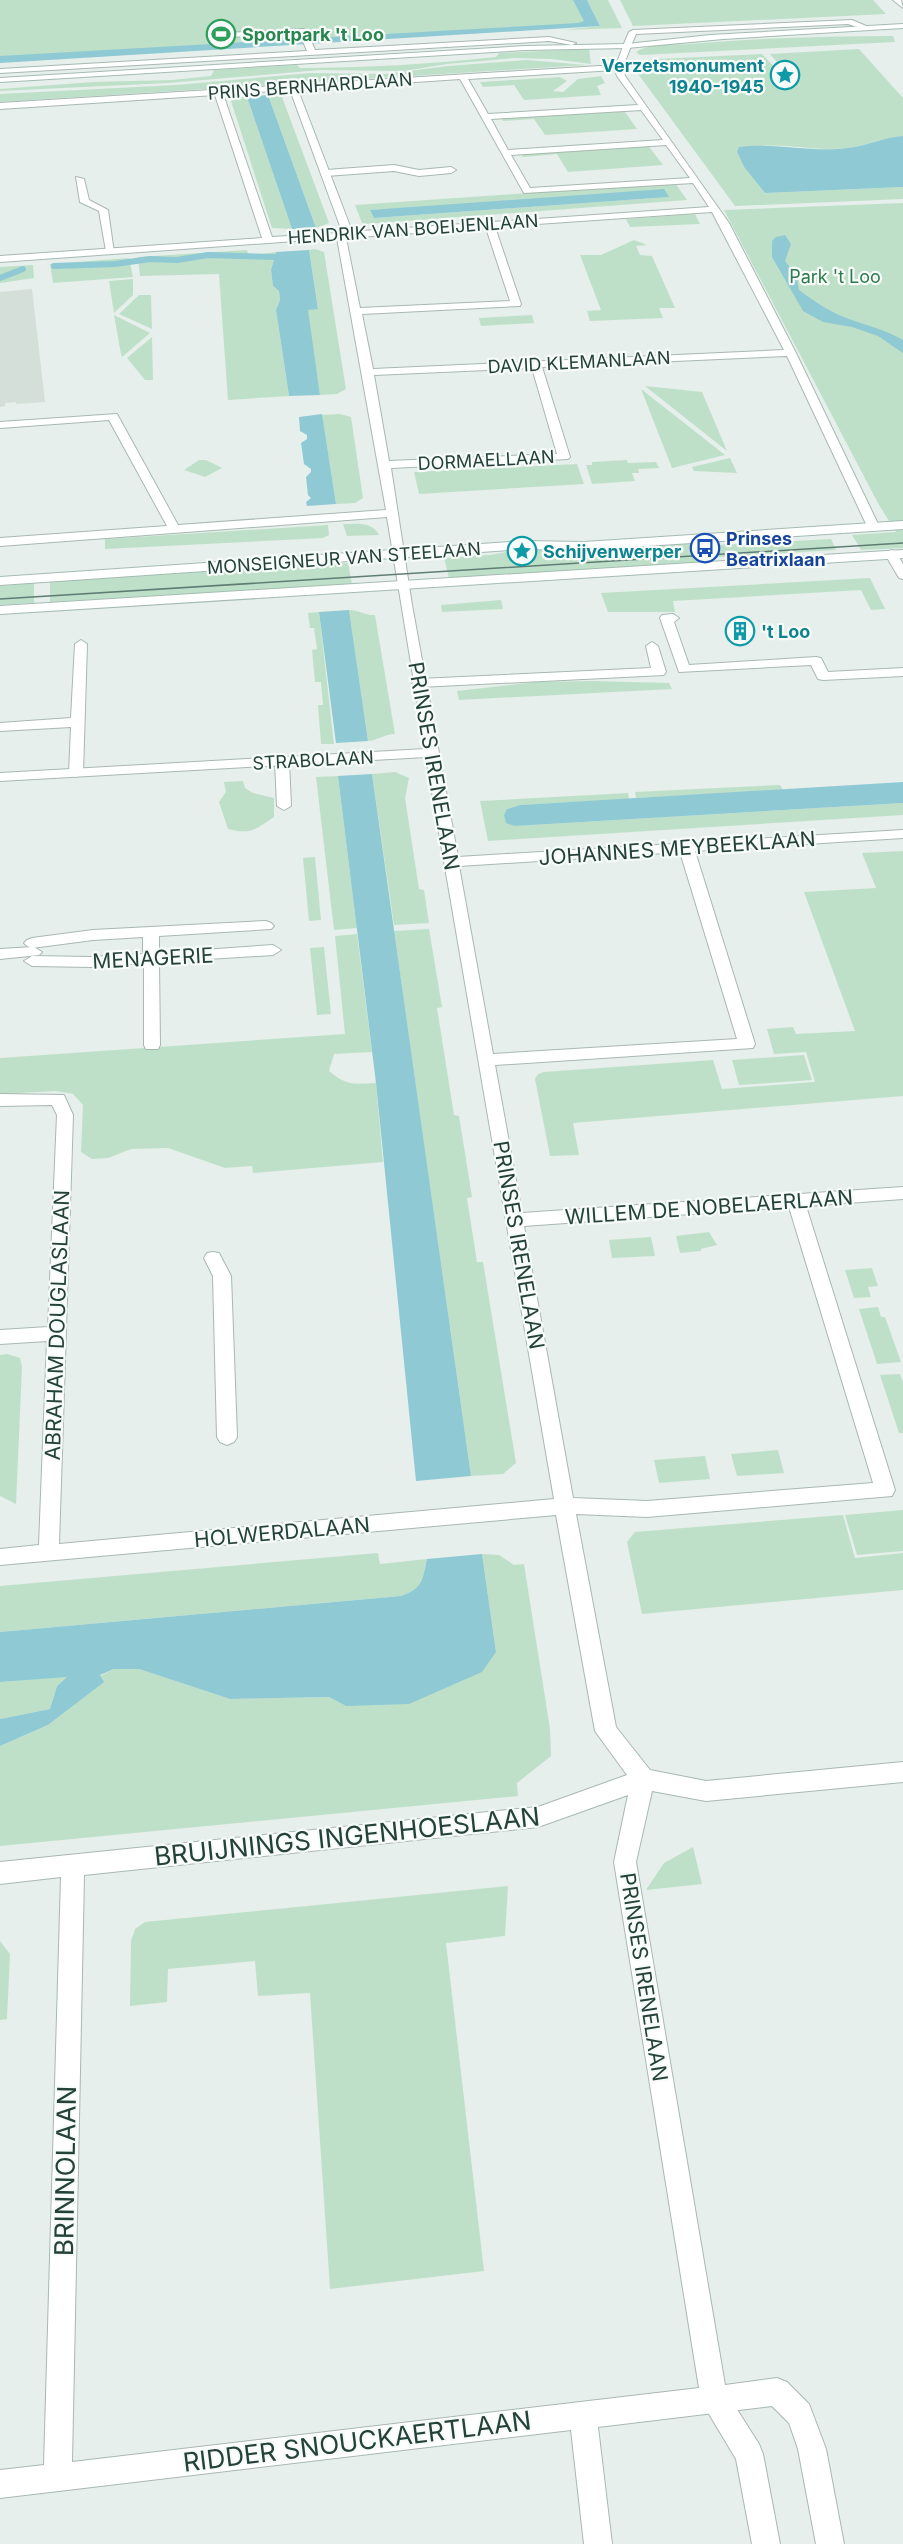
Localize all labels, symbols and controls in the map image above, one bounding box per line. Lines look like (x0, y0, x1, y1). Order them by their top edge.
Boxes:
sports icon: Sportpark 't Loo (205, 18, 237, 50)
place label: Sportpark 't Loo (242, 24, 384, 45)
place label: Verzetsmonument 1940-1945 (602, 55, 764, 97)
place icon: Verzetsmonument 1940-1945 (769, 59, 801, 91)
street label: PRINS BERNHARDLAAN (207, 68, 413, 104)
street label: HENDRIK VAN BOEIJENLAAN (287, 210, 539, 248)
park label: Park 't Loo (789, 266, 881, 287)
street label: DAVID KLEMANLAAN (487, 347, 671, 377)
street label: DORMAELLAAN (417, 446, 555, 474)
place label: Prinses Beatrixlaan (726, 528, 826, 570)
bus stop icon: Prinses Beatrixlaan (689, 532, 721, 564)
place icon: Schijvenwerper (506, 535, 538, 567)
street label: MONSEIGNEUR VAN STEELAAN (206, 538, 482, 578)
place label: Schijvenwerper (543, 541, 681, 562)
building icon: 't Loo (724, 615, 756, 647)
place label: 't Loo (761, 621, 810, 642)
street label: PRINSES IRENELAAN (403, 660, 465, 872)
street label: STRABOLAAN (252, 746, 374, 774)
street label: JOHANNES MEYBEEKLAAN (538, 826, 816, 870)
street label: MENAGERIE (92, 942, 214, 974)
street label: PRINSES IRENELAAN (488, 1139, 550, 1351)
street label: WILLEM DE NOBELAERLAAN (564, 1184, 854, 1230)
street label: ABRAHAM DOUGLASLAAN (40, 1189, 74, 1461)
street label: HOLWERDALAAN (193, 1512, 371, 1552)
street label: BRUIJNINGS INGENHOESLAAN (153, 1800, 541, 1872)
street label: PRINSES IRENELAAN (615, 1871, 673, 2083)
street label: BRINNOLAAN (48, 2086, 82, 2256)
street label: RIDDER SNOUCKAERTLAAN (181, 2404, 533, 2478)

